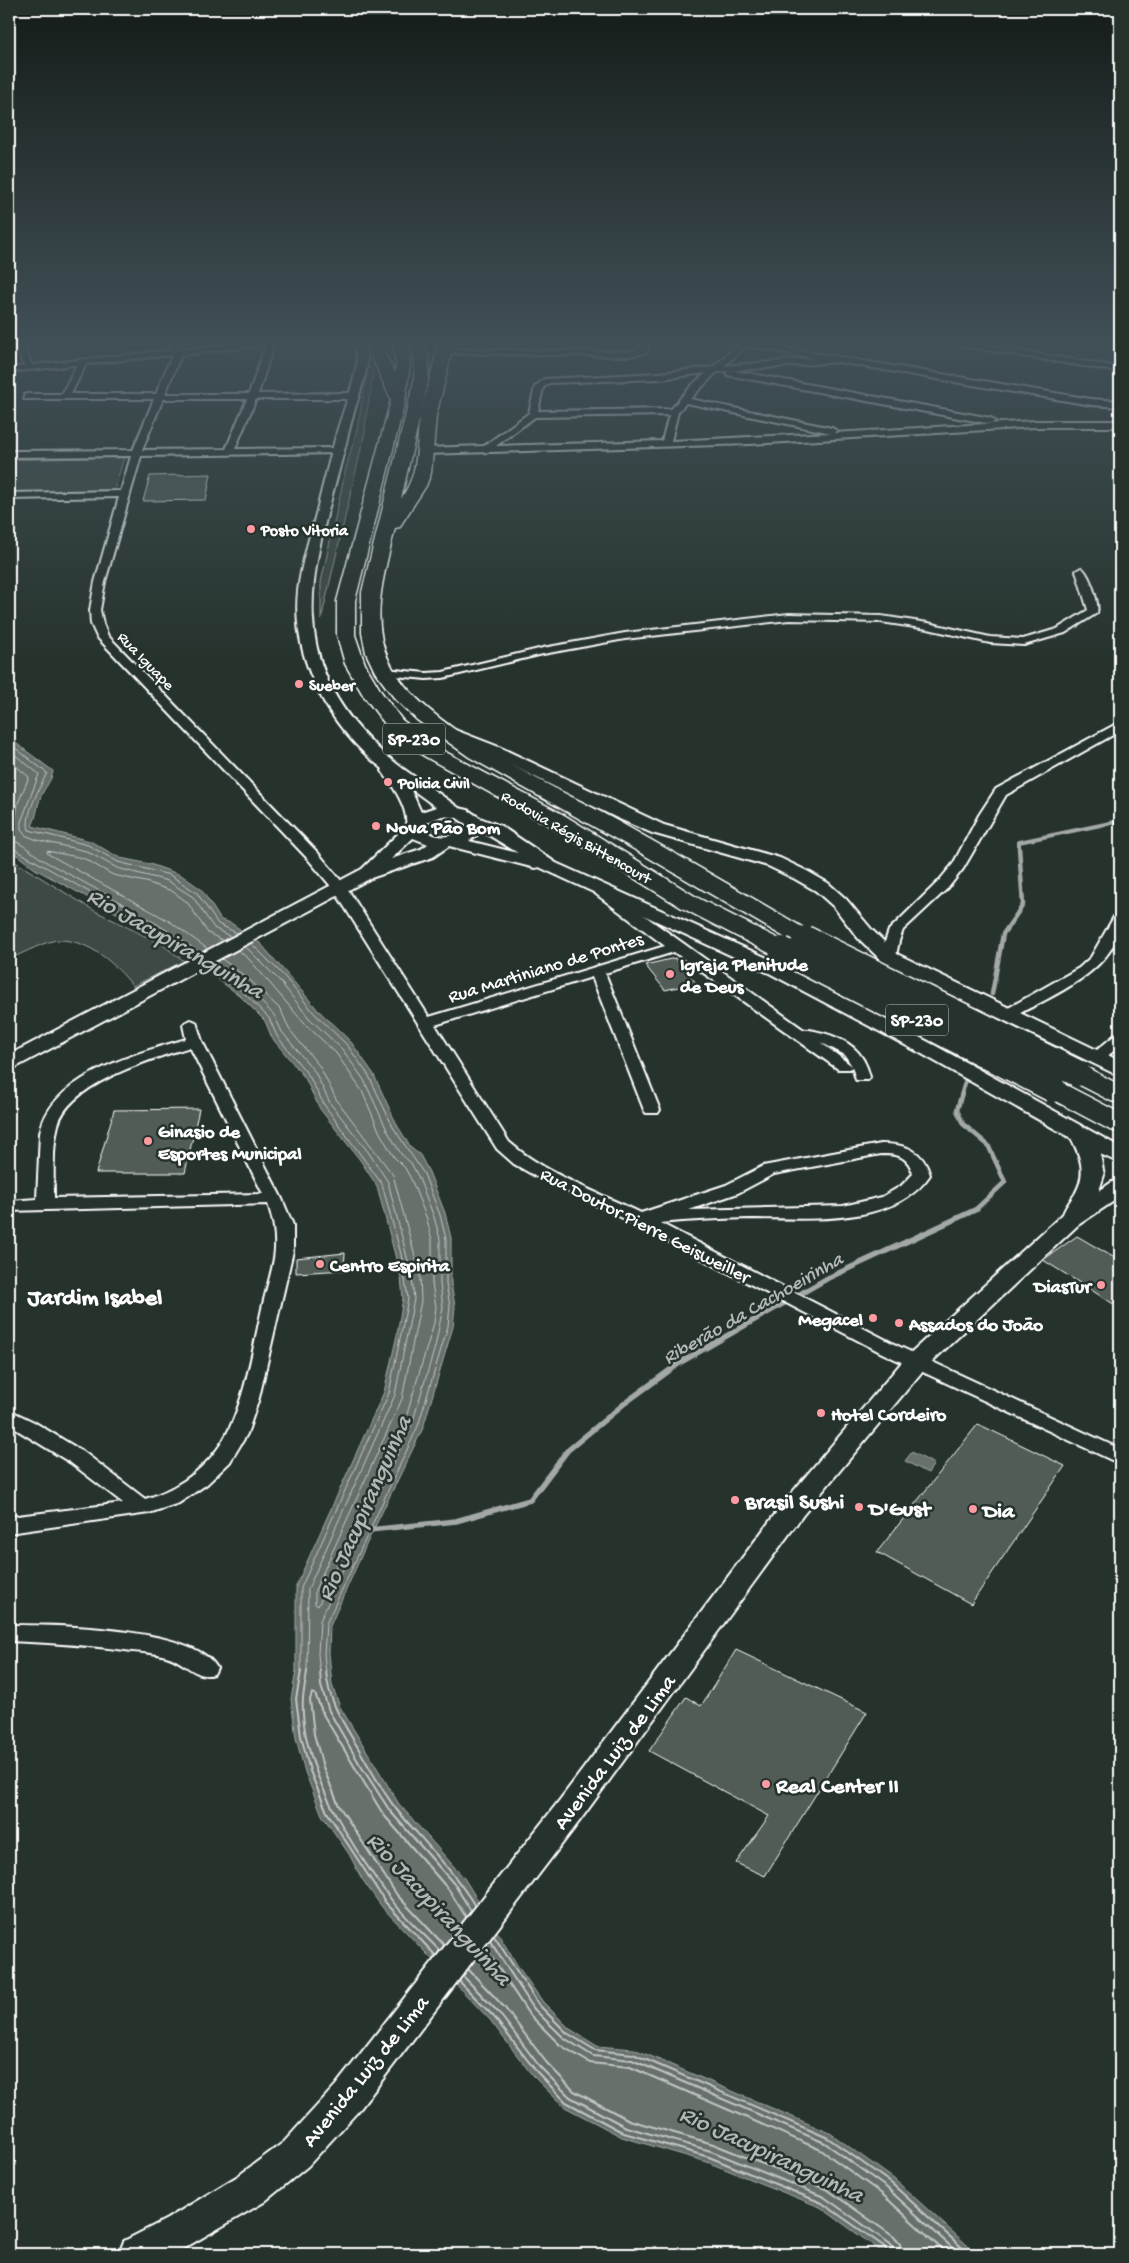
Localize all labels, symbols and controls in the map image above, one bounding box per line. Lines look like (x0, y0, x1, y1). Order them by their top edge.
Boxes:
marker: Posto Vitoria (245, 523, 257, 535)
place label: Posto Vitoria (260, 523, 349, 542)
street label: Rua Iguape (112, 629, 178, 696)
marker: Sueber (293, 678, 305, 690)
place label: Sueber (309, 678, 357, 697)
road number: SP-230 (383, 724, 445, 754)
marker: Policia Civil (382, 776, 394, 788)
place label: Policia Civil (397, 776, 470, 795)
street label: Rodovia Régis Bittencourt (497, 788, 655, 891)
place label: Nova Pão Bom (386, 818, 501, 841)
marker: Nova Pão Bom (370, 820, 382, 832)
water label: Rio Jacupiranguinha (81, 883, 269, 1008)
street label: Rua Martiniano de Pontes (446, 928, 647, 1010)
place label: Igreja Plenitude de Deus (680, 955, 809, 1000)
marker: Igreja Plenitude de Deus (664, 968, 676, 980)
road number: SP-230 (886, 1004, 948, 1036)
place label: Ginasio de Esportes Municipal (158, 1122, 302, 1167)
marker: Ginasio de Esportes Municipal (142, 1135, 154, 1147)
street label: Rua Doutor Pierre Geisweiller (536, 1164, 755, 1291)
water label: Riberão da Cachoeirinha (660, 1248, 849, 1371)
place label: Centro Espirita (329, 1256, 451, 1279)
marker: Centro Espirita (314, 1258, 326, 1270)
place label: DiasTur (1032, 1277, 1093, 1300)
marker: DiasTur (1095, 1279, 1107, 1291)
district label: Jardim Isabel (27, 1285, 162, 1314)
place label: Megacel (798, 1310, 863, 1333)
marker: Megacel (867, 1312, 879, 1324)
place label: Assados do João (908, 1315, 1043, 1338)
marker: Assados do João (893, 1317, 905, 1329)
place label: Hotel Cordeiro (831, 1405, 947, 1428)
marker: Hotel Cordeiro (815, 1407, 827, 1419)
water label: Rio Jacupiranguinha (312, 1411, 421, 1606)
place label: Brasil Sushi (744, 1491, 845, 1517)
marker: Brasil Sushi (729, 1494, 741, 1506)
place label: D'Gust (867, 1498, 932, 1524)
place label: Dia (981, 1500, 1016, 1526)
marker: D'Gust (853, 1501, 865, 1513)
marker: Dia (967, 1503, 979, 1515)
street label: Avenida Luiz de Lima (549, 1670, 684, 1836)
place label: Real Center II (775, 1775, 899, 1801)
marker: Real Center II (760, 1778, 772, 1790)
water label: Rio Jacupiranguinha (359, 1828, 517, 1994)
street label: Avenida Luiz de Lima (298, 1991, 437, 2154)
water label: Rio Jacupiranguinha (674, 2101, 868, 2212)

